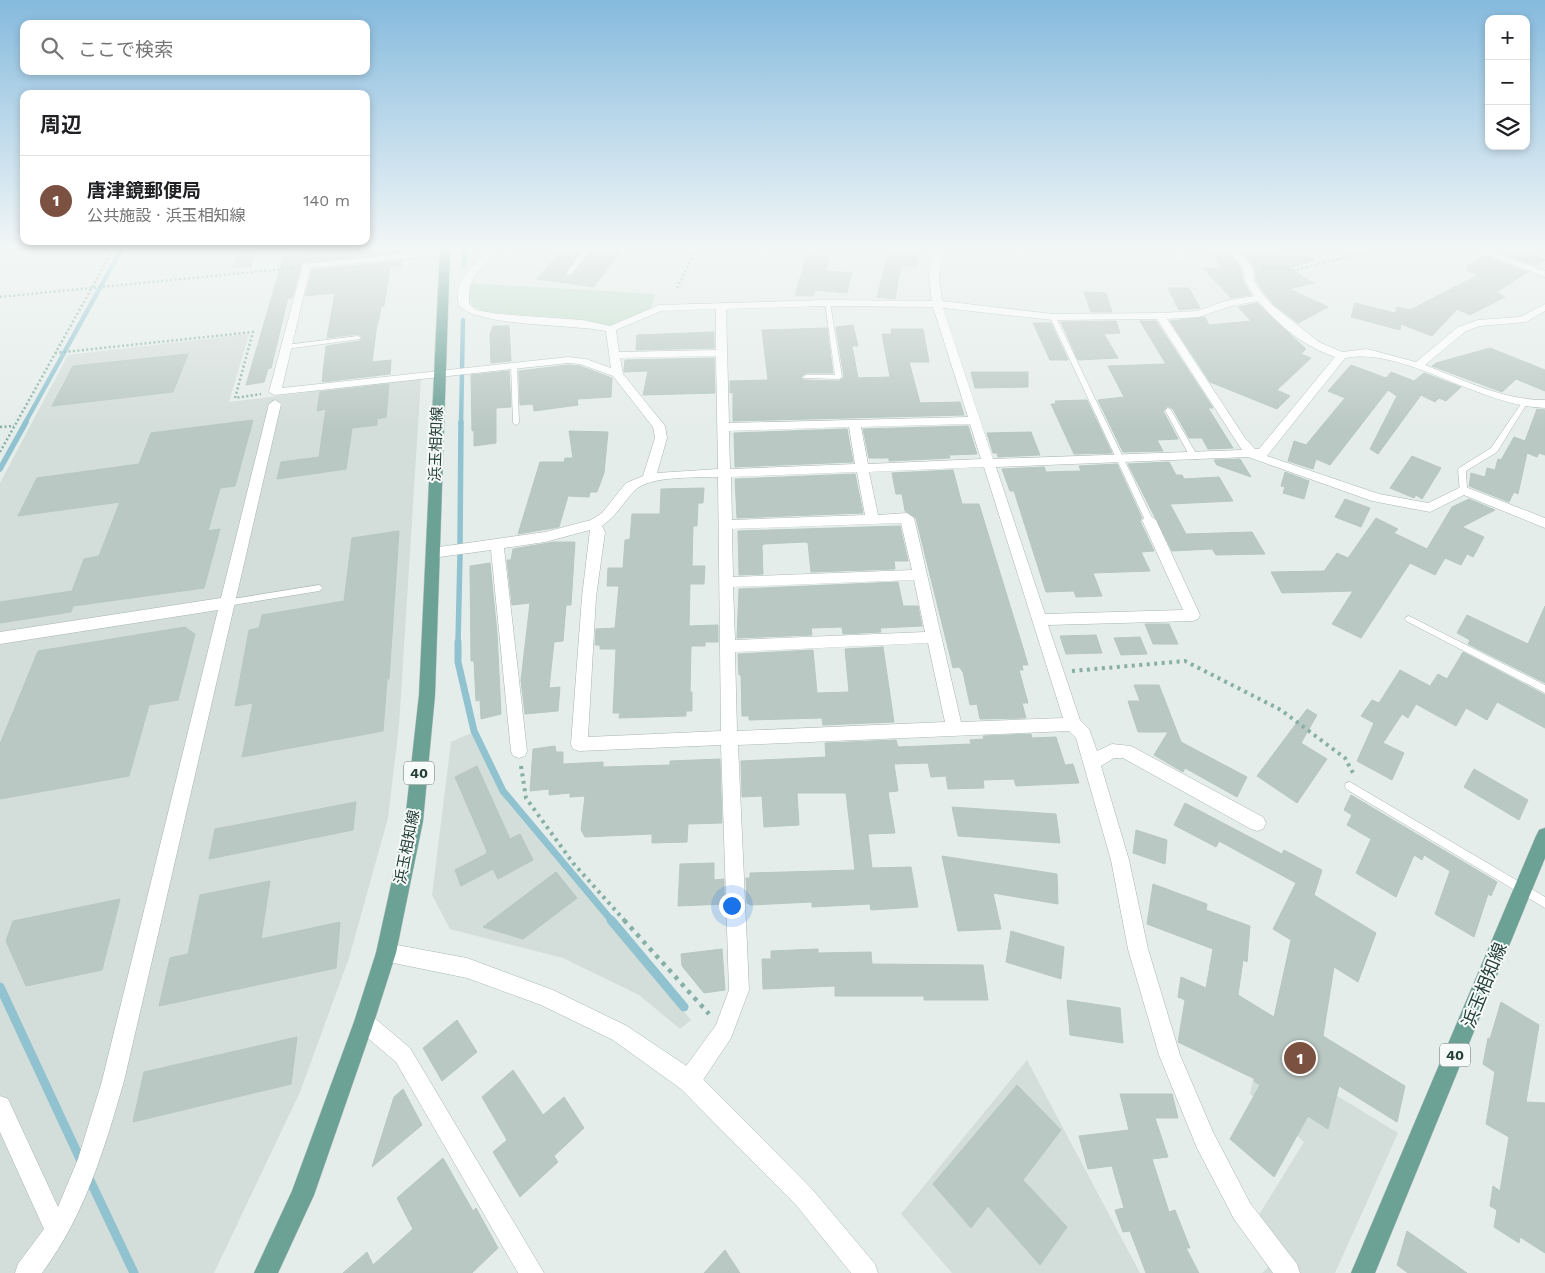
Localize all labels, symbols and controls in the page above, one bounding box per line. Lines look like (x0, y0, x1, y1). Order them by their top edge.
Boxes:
map controls (1485, 15, 1530, 150)
button: + (1485, 15, 1530, 60)
search box (20, 20, 370, 75)
icon: search (38, 34, 66, 62)
text: ここで検索 (78, 38, 173, 61)
button: − (1485, 60, 1530, 105)
button: layers (1485, 105, 1530, 150)
text: 周辺 (40, 112, 82, 137)
text: 唐津鏡郵便局 (87, 179, 201, 202)
text: 1 (53, 191, 59, 210)
text: 140 m (303, 191, 350, 210)
text: 公共施設 · 浜玉相知線 (87, 206, 246, 225)
street label: 浜玉相知線 (426, 406, 446, 482)
road number: 40 (404, 761, 434, 784)
street label: 浜玉相知線 (391, 808, 423, 886)
your location (719, 893, 745, 919)
street label: 浜玉相知線 (1457, 939, 1511, 1031)
pin: 1 (1284, 1039, 1316, 1077)
road number: 40 (1440, 1044, 1470, 1066)

